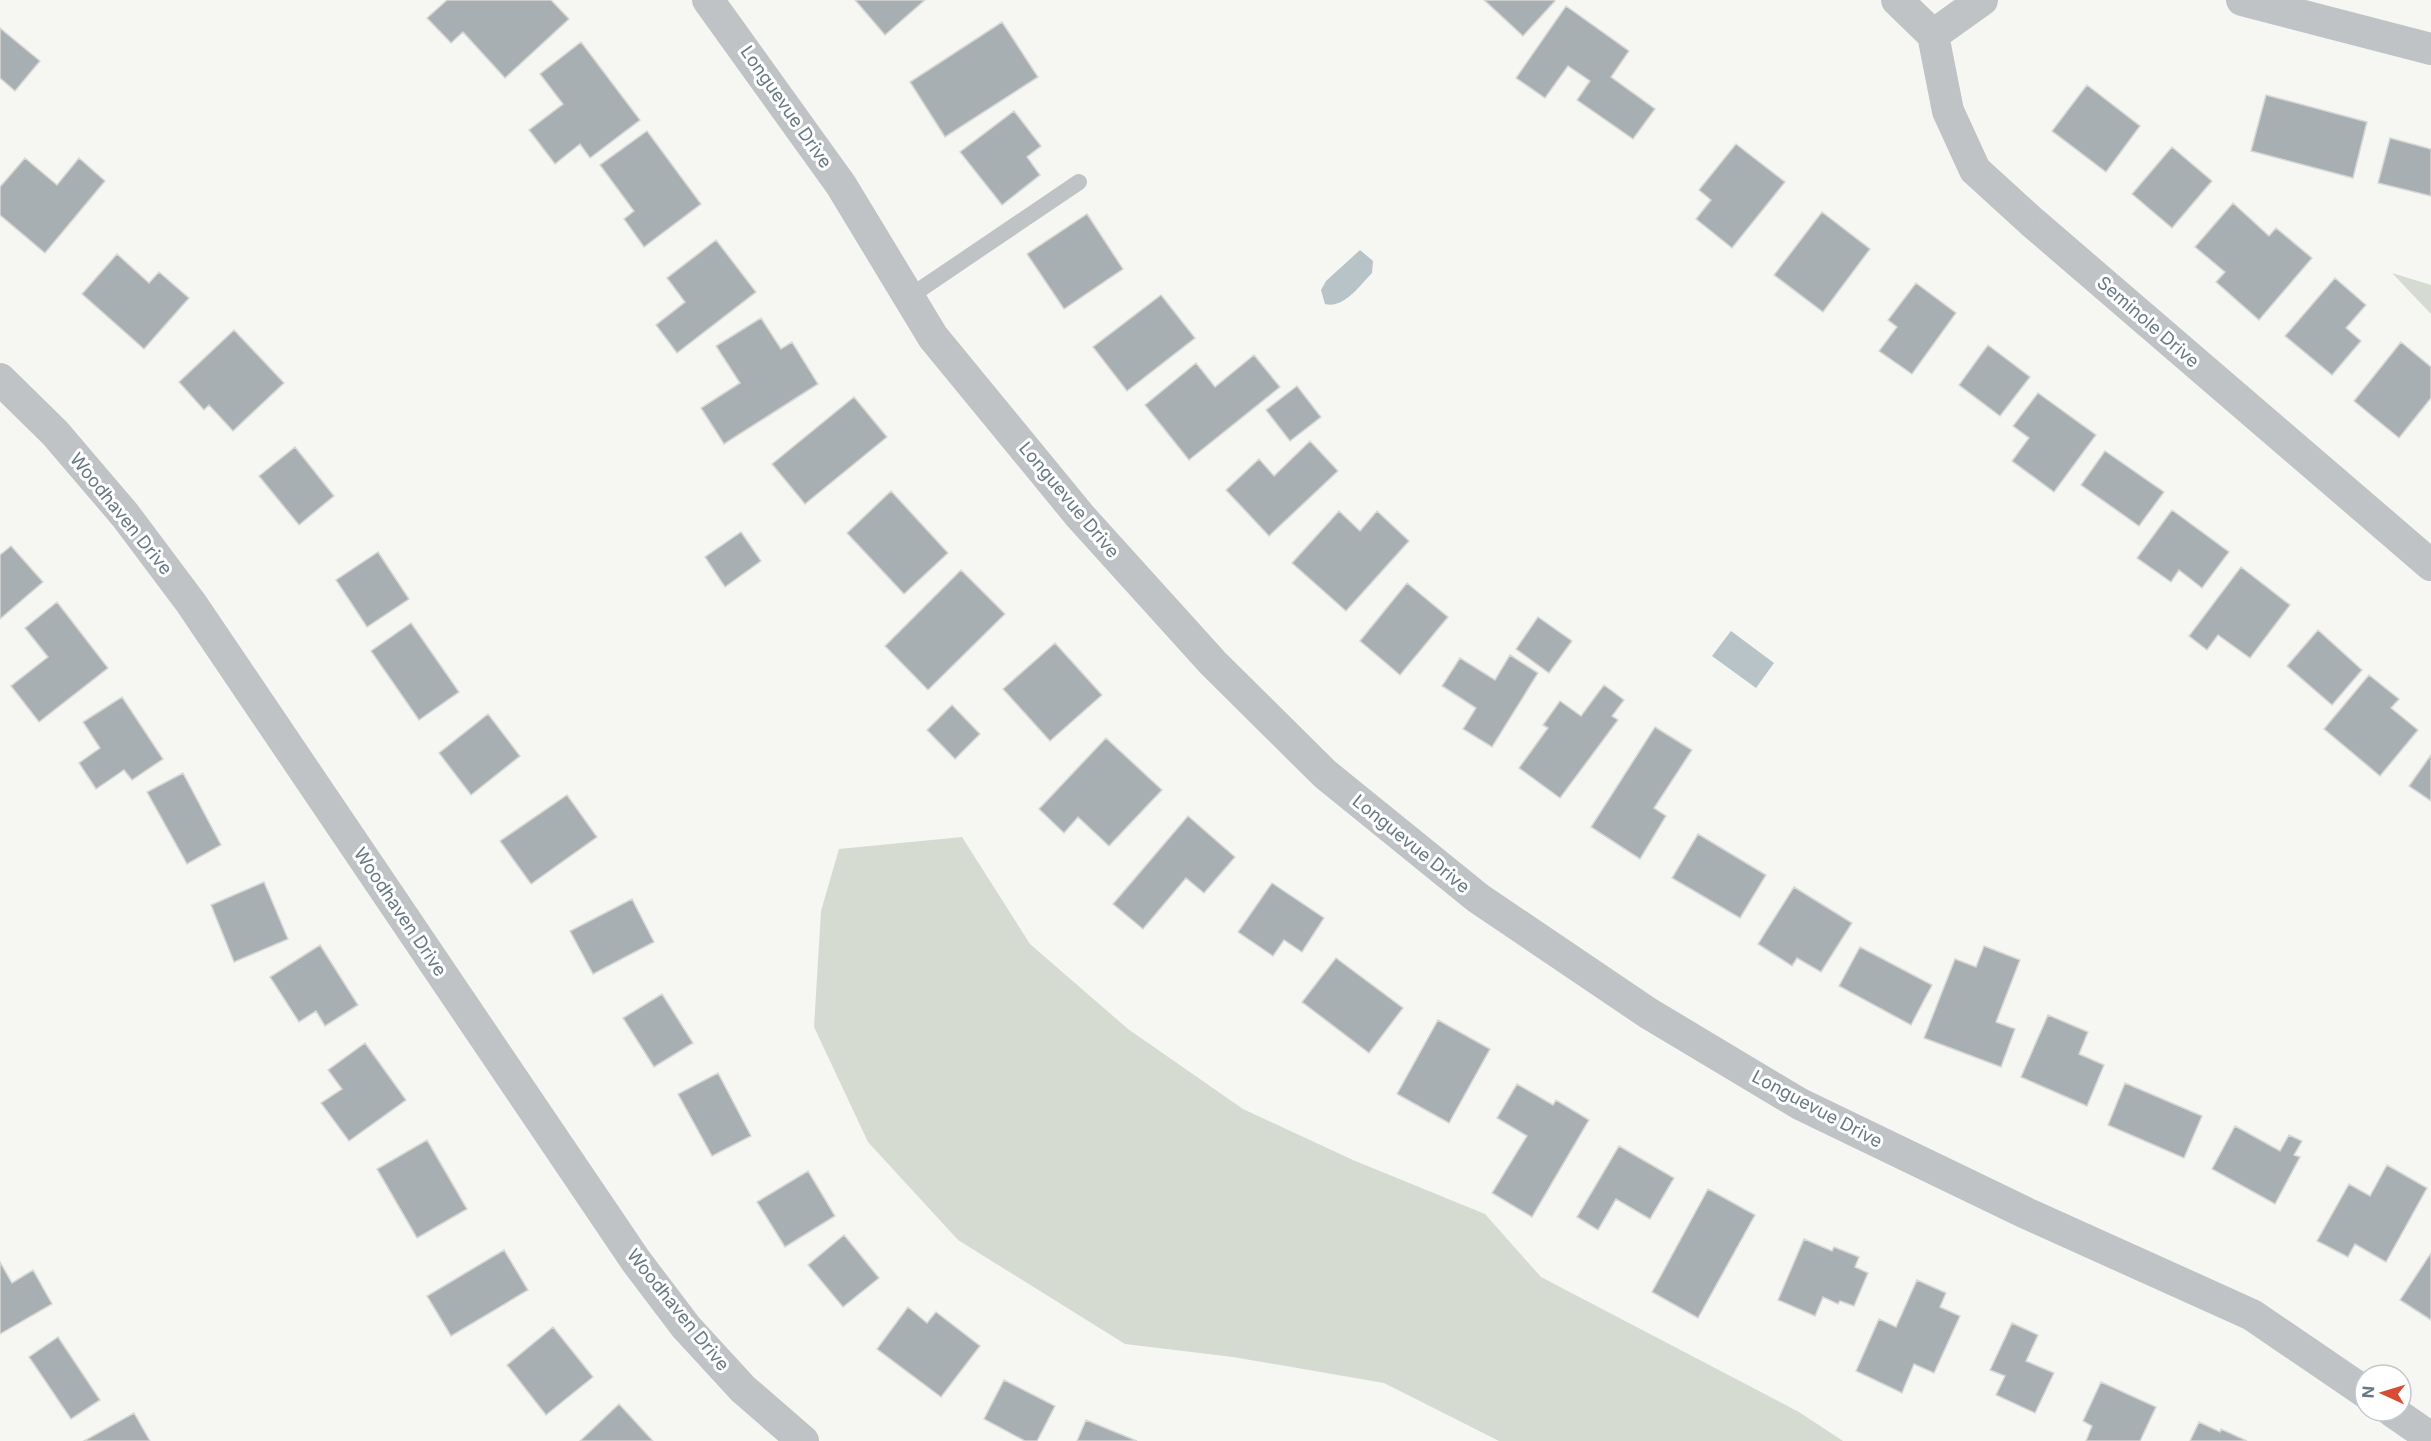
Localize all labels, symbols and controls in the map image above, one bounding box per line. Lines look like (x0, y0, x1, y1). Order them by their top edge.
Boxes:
street label: Longuevue Drive (736, 42, 836, 172)
street label: Seminole Drive (2093, 272, 2204, 372)
street label: Longuevue Drive (1015, 438, 1124, 562)
street label: Woodhaven Drive (66, 449, 177, 579)
street label: Longuevue Drive (1349, 790, 1474, 897)
street label: Woodhaven Drive (350, 843, 451, 980)
street label: Longuevue Drive (1749, 1065, 1886, 1152)
street label: Woodhaven Drive (623, 1245, 734, 1375)
north arrow (2353, 1363, 2413, 1423)
text: N (2358, 1385, 2378, 1399)

